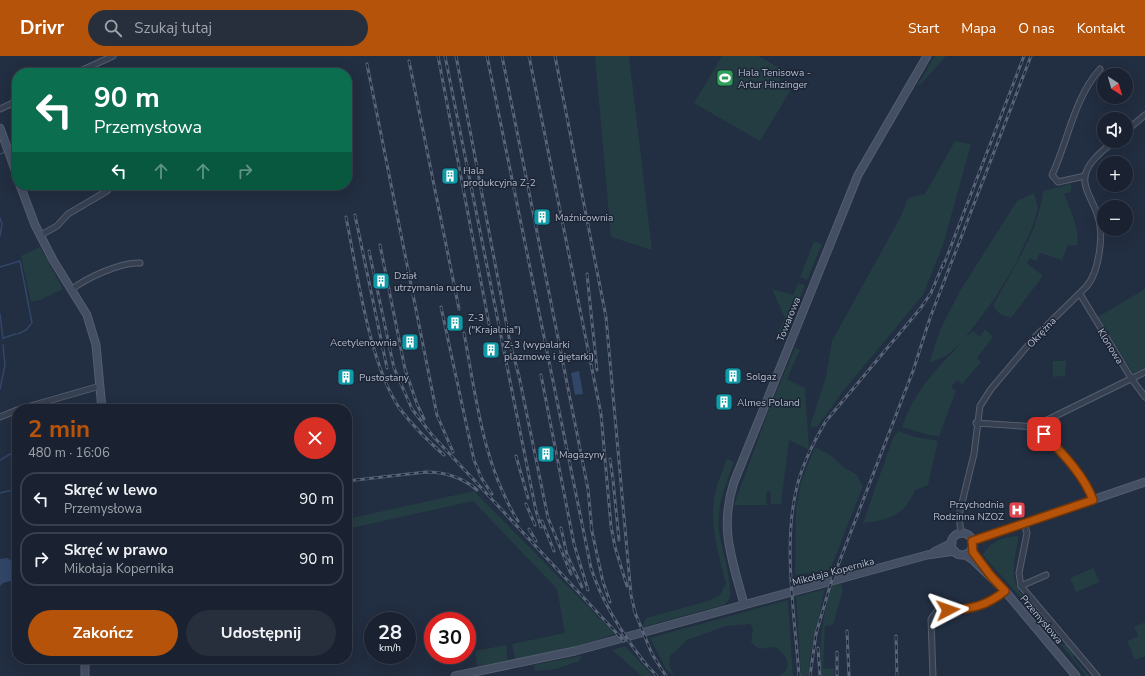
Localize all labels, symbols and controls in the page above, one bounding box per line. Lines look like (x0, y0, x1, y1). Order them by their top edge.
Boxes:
search box (88, 10, 368, 46)
text: Drivr (20, 15, 64, 41)
icon: search (102, 17, 124, 39)
text: Szukaj tutaj (134, 18, 212, 38)
text: Start (908, 19, 939, 38)
text: Mapa (961, 19, 996, 38)
text: O nas (1018, 19, 1055, 38)
text: Kontakt (1077, 19, 1125, 38)
place label: Hala Tenisowa - Artur Hinzinger (738, 66, 811, 92)
sports icon: Hala Tenisowa - Artur Hinzinger (715, 68, 735, 88)
north arrow (1097, 68, 1133, 104)
map controls (1097, 68, 1133, 236)
text: 90 m (94, 79, 160, 117)
icon: left (28, 84, 80, 136)
button: sound (1097, 112, 1133, 148)
text: Przemysłowa (94, 115, 202, 139)
button: + (1097, 156, 1133, 192)
icon: left (108, 160, 130, 182)
icon: ahead (150, 160, 172, 182)
icon: ahead (192, 160, 214, 182)
icon: right (234, 160, 256, 182)
place label: Hala produkcyjna Z-2 (463, 164, 536, 190)
building icon: Hala produkcyjna Z-2 (440, 166, 460, 186)
button: − (1097, 200, 1133, 236)
building icon: Maźnicownia (532, 207, 552, 227)
place label: Maźnicownia (555, 211, 613, 225)
place label: Dział utrzymania ruchu (394, 269, 471, 295)
building icon: Dział utrzymania ruchu (371, 271, 391, 291)
street label: Towarowa (774, 295, 804, 344)
place label: Z-3 ("Krajalnia") (468, 311, 521, 337)
building icon: Z-3 ("Krajalnia") (445, 313, 465, 333)
street label: Okrężna (1024, 314, 1059, 351)
street label: Klonowa (1094, 326, 1127, 367)
building icon: Acetylenownia (400, 332, 420, 352)
place label: Acetylenownia (330, 336, 397, 350)
place label: Z-3 (wypalarki plazmowe i giętarki) (504, 338, 594, 364)
building icon: Z-3 (wypalarki plazmowe i giętarki) (481, 340, 501, 360)
building icon: Solgaz (723, 366, 743, 386)
building icon: Pustostany (336, 367, 356, 387)
place label: Solgaz (746, 370, 777, 384)
place label: Pustostany (359, 371, 410, 385)
building icon: Almes Poland (714, 392, 734, 412)
place label: Almes Poland (737, 396, 800, 410)
text: 2 min (28, 413, 90, 445)
button: close (294, 417, 336, 459)
pin (1027, 417, 1061, 451)
icon: arrive (1033, 423, 1055, 445)
text: 480 m · 16:06 (28, 444, 110, 462)
building icon: Magazyny (536, 444, 556, 464)
place label: Magazyny (559, 448, 605, 462)
text: Skręć w lewo (64, 480, 157, 500)
icon: left (30, 488, 52, 510)
text: 90 m (299, 489, 334, 509)
place label: Przychodnia Rodzinna NZOZ (933, 498, 1004, 524)
text: Przemysłowa (64, 500, 142, 518)
hospital icon: Przychodnia Rodzinna NZOZ (1007, 500, 1027, 520)
text: Skręć w prawo (64, 540, 168, 560)
icon: right (30, 548, 52, 570)
text: 90 m (299, 549, 334, 569)
street label: Mikołaja Kopernika (791, 554, 876, 590)
text: Mikołaja Kopernika (64, 560, 174, 578)
position arrow (927, 589, 969, 631)
street label: Przemysłowa (1017, 592, 1066, 647)
button: Zakończ (28, 610, 178, 656)
button: Udostępnij (186, 610, 336, 656)
speed limit sign: 30 (424, 612, 476, 664)
text: 28 (378, 619, 402, 646)
text: km/h (379, 641, 401, 655)

